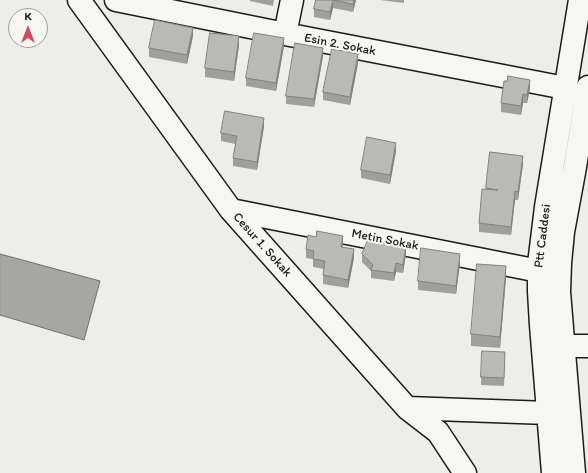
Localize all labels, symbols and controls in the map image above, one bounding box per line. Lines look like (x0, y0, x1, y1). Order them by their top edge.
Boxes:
north arrow (8, 8, 48, 48)
text: K (24, 10, 32, 23)
street label: Esin 2. Sokak (303, 30, 377, 60)
street label: Ptt Caddesi (531, 203, 555, 269)
street label: Cesur 1. Sokak (229, 210, 295, 280)
street label: Metin Sokak (350, 226, 420, 254)

